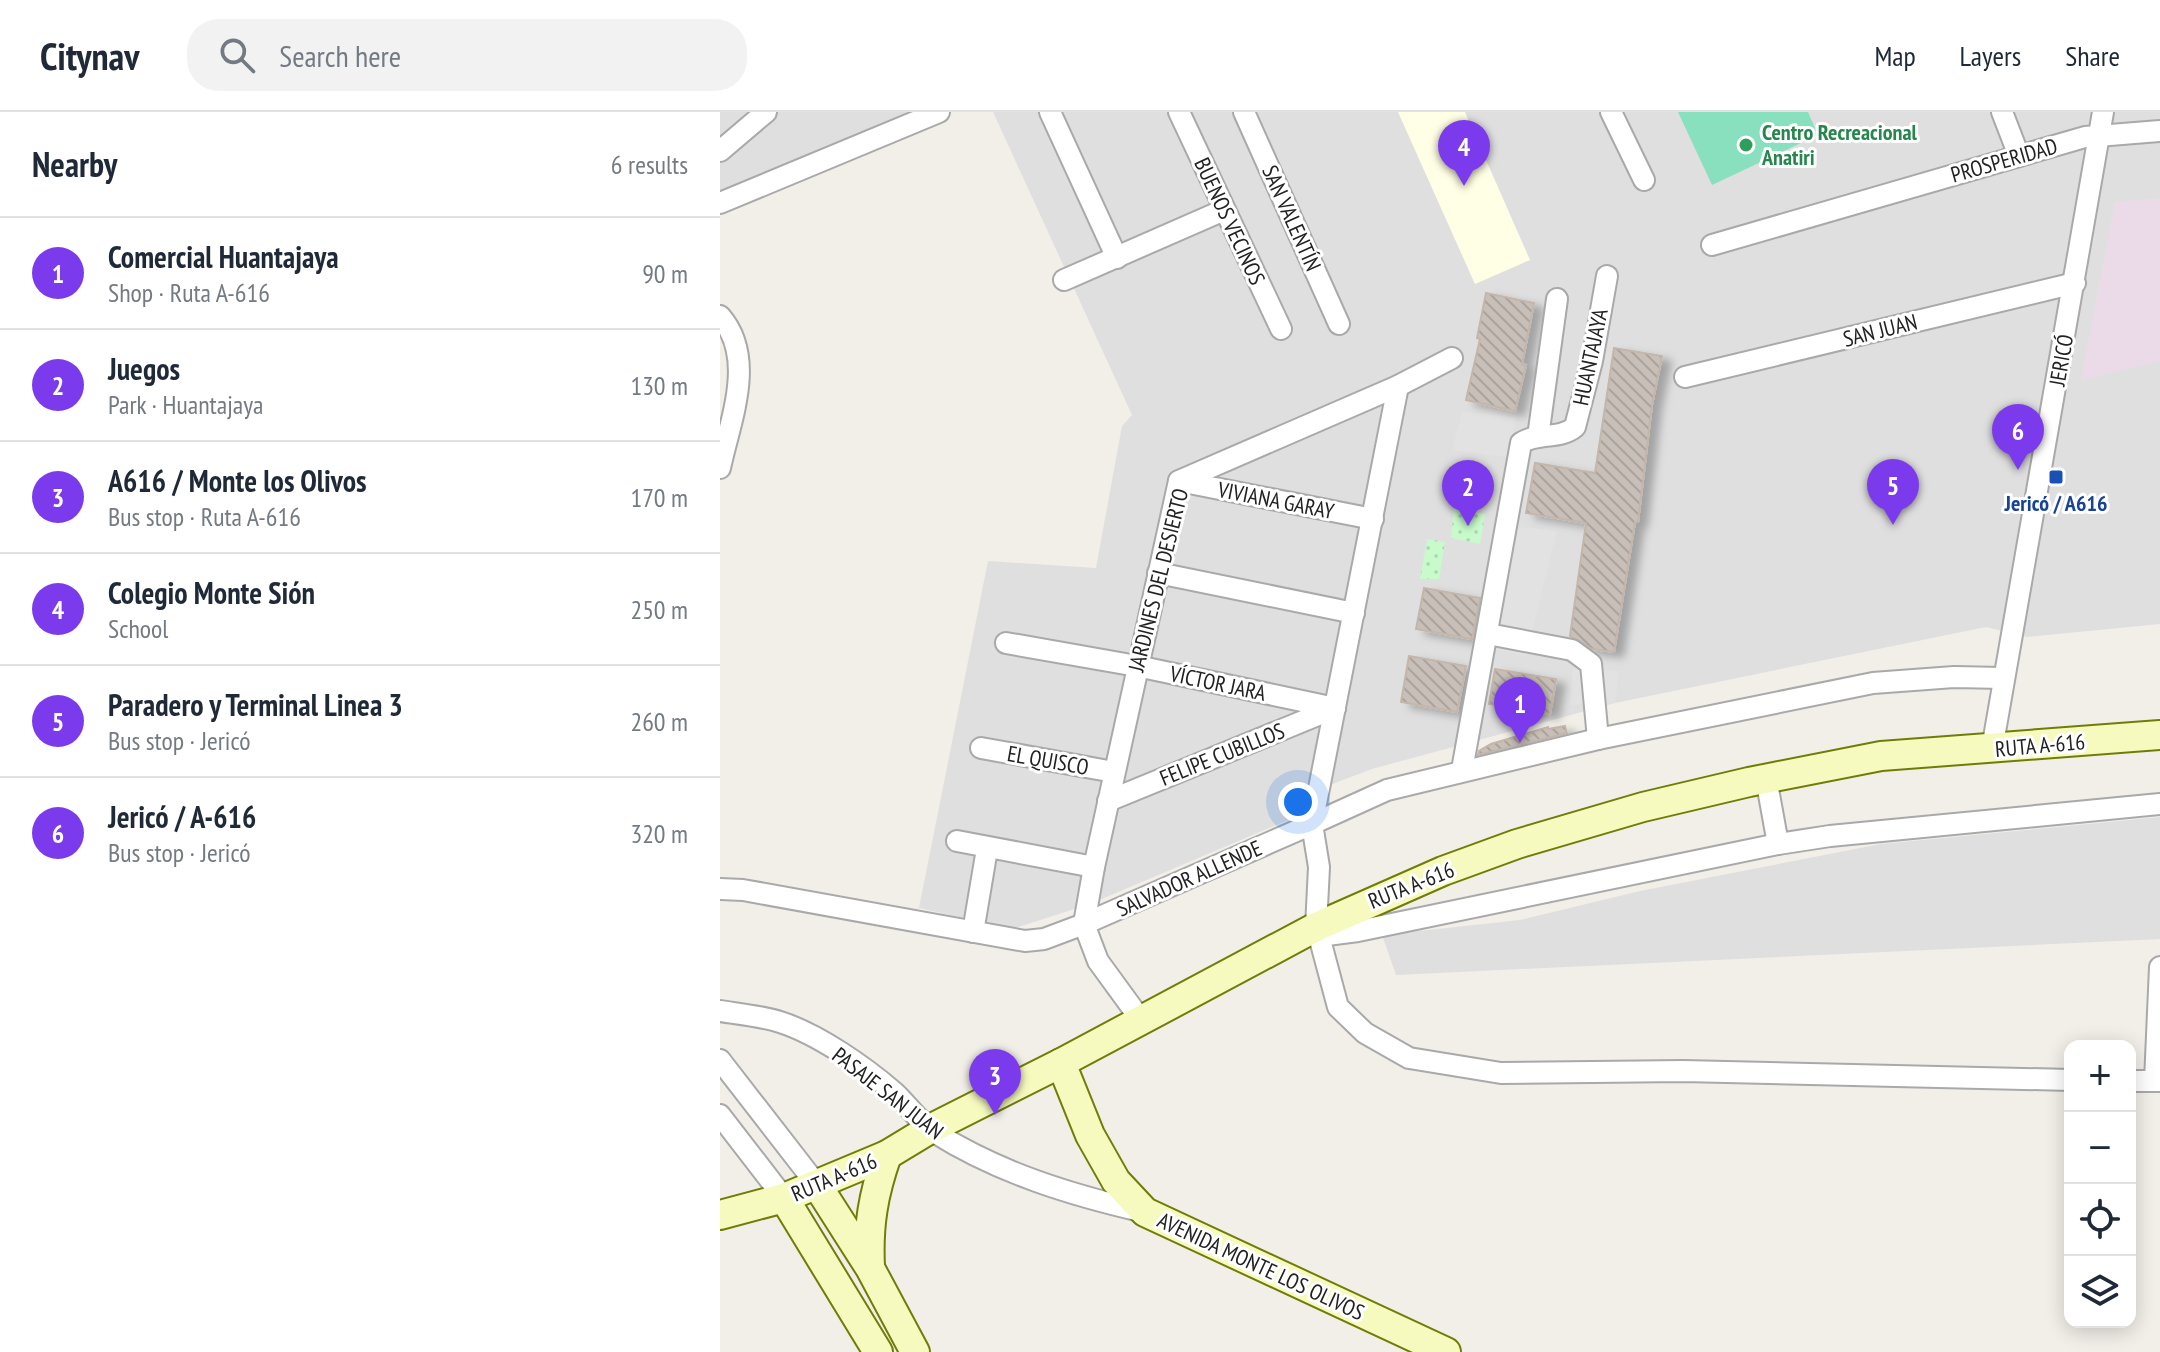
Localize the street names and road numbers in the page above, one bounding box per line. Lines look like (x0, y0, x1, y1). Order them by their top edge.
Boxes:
street label: PROSPERIDAD (1948, 131, 2060, 189)
street label: BUENOS VECINOS (1188, 153, 1272, 289)
street label: SAN VALENTÍN (1256, 161, 1328, 275)
street label: HUANTAJAYA (1566, 306, 1614, 408)
street label: SAN JUAN (1840, 307, 1920, 353)
street label: JERICÓ (2043, 332, 2079, 389)
street label: VIVIANA GARAY (1215, 475, 1336, 525)
street label: JARDINES DEL DESIERTO (1121, 485, 1194, 676)
street label: VÍCTOR JARA (1167, 659, 1269, 707)
street label: FELIPE CUBILLOS (1155, 716, 1289, 792)
street label: RUTA A-616 (1994, 727, 2086, 763)
street label: EL QUISCO (1005, 739, 1091, 781)
street label: SALVADOR ALLENDE (1112, 833, 1266, 923)
street label: RUTA A-616 (1364, 855, 1458, 915)
street label: PASAJE SAN JUAN (827, 1041, 949, 1145)
street label: RUTA A-616 (787, 1146, 881, 1208)
street label: AVENIDA MONTE LOS OLIVOS (1153, 1206, 1369, 1326)

